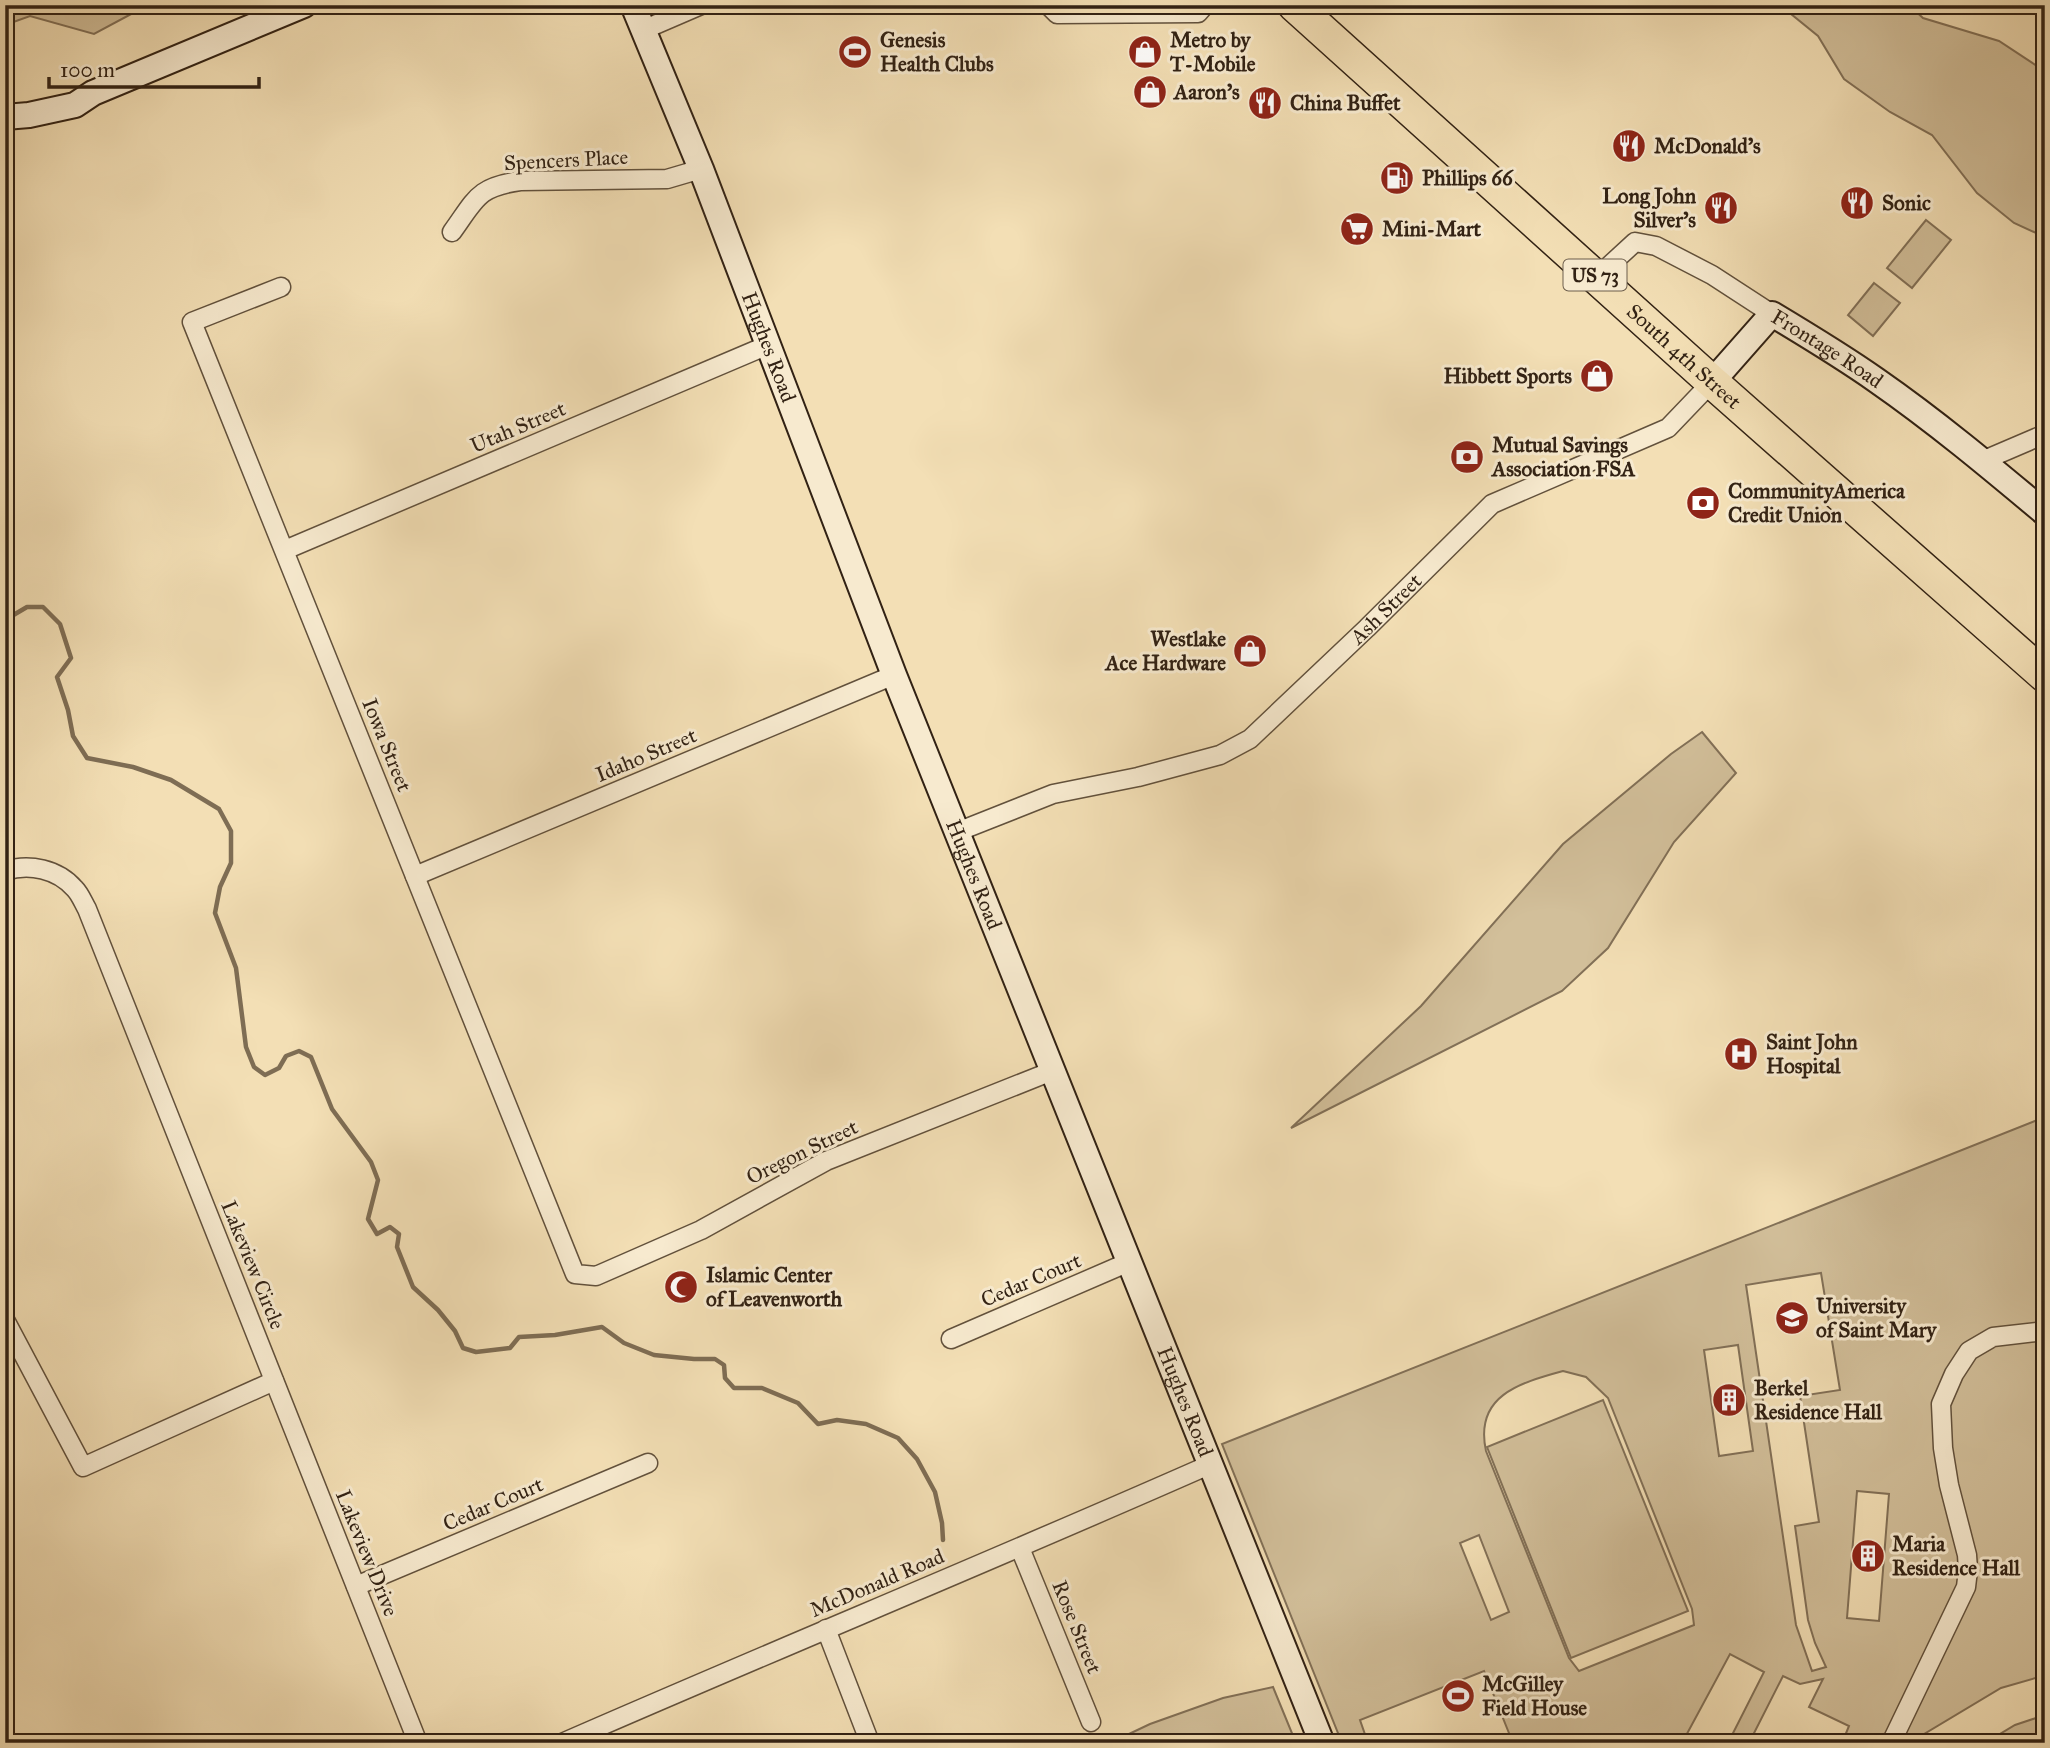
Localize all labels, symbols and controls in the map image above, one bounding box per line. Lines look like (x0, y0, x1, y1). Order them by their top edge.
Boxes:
place label: Genesis Health Clubs (880, 27, 994, 77)
place label: Metro by T-Mobile (1169, 27, 1256, 77)
sports icon: Genesis Health Clubs (836, 33, 874, 71)
shop icon: Metro by T-Mobile (1126, 33, 1164, 71)
scale bar (49, 46, 259, 90)
text: 100 m (60, 57, 115, 83)
shop icon: Aaron's (1131, 73, 1169, 111)
place label: Aaron's (1172, 79, 1240, 105)
restaurant icon: China Buffet (1246, 84, 1284, 122)
place label: China Buffet (1290, 90, 1401, 116)
restaurant icon: McDonald's (1610, 127, 1648, 165)
place label: McDonald's (1654, 133, 1761, 159)
street label: Spencers Place (503, 144, 629, 176)
fuel station icon: Phillips 66 (1378, 159, 1416, 197)
place label: Phillips 66 (1422, 165, 1514, 191)
place label: Long John Silver's (1602, 183, 1697, 233)
restaurant icon: Sonic (1838, 184, 1876, 222)
restaurant icon: Long John Silver's (1702, 189, 1740, 227)
place label: Sonic (1882, 190, 1931, 216)
supermarket icon: Mini-Mart (1338, 210, 1376, 248)
place label: Mini-Mart (1382, 216, 1482, 242)
road number: US 73 (1564, 260, 1626, 290)
street label: Hughes Road (736, 288, 802, 406)
street label: South 4th Street (1621, 298, 1747, 415)
street label: Frontage Road (1767, 304, 1888, 394)
shop icon: Hibbett Sports (1578, 357, 1616, 395)
place label: Hibbett Sports (1443, 363, 1572, 389)
street label: Utah Street (467, 395, 570, 459)
place label: Mutual Savings Association FSA (1490, 432, 1636, 482)
bank icon: Mutual Savings Association FSA (1448, 438, 1486, 476)
place label: CommunityAmerica Credit Union (1728, 478, 1906, 528)
bank icon: CommunityAmerica Credit Union (1684, 484, 1722, 522)
street label: Ash Street (1344, 568, 1428, 651)
place label: Westlake Ace Hardware (1104, 626, 1226, 676)
shop icon: Westlake Ace Hardware (1231, 632, 1269, 670)
street label: Iowa Street (357, 694, 418, 796)
street label: Idaho Street (592, 722, 701, 788)
street label: Hughes Road (940, 816, 1008, 934)
place label: Saint John Hospital (1766, 1029, 1858, 1079)
hospital icon: Saint John Hospital (1722, 1035, 1760, 1073)
street label: Oregon Street (742, 1114, 863, 1190)
street label: Lakeview Circle (215, 1197, 291, 1333)
street label: Cedar Court (977, 1247, 1086, 1313)
place label: Islamic Center of Leavenworth (706, 1262, 843, 1312)
mosque icon: Islamic Center of Leavenworth (662, 1268, 700, 1306)
place label: University of Saint Mary (1816, 1293, 1938, 1343)
school or university icon: University of Saint Mary (1773, 1299, 1811, 1337)
street label: Hughes Road (1152, 1343, 1219, 1461)
place label: Berkel Residence Hall (1754, 1375, 1883, 1425)
building icon: Berkel Residence Hall (1710, 1381, 1748, 1419)
street label: Cedar Court (439, 1471, 548, 1537)
street label: Lakeview Drive (330, 1486, 404, 1620)
place label: Maria Residence Hall (1892, 1531, 2021, 1581)
building icon: Maria Residence Hall (1849, 1537, 1887, 1575)
street label: McDonald Road (806, 1543, 948, 1623)
street label: Rose Street (1047, 1576, 1108, 1678)
place label: McGilley Field House (1482, 1671, 1587, 1721)
sports icon: McGilley Field House (1439, 1677, 1477, 1715)

